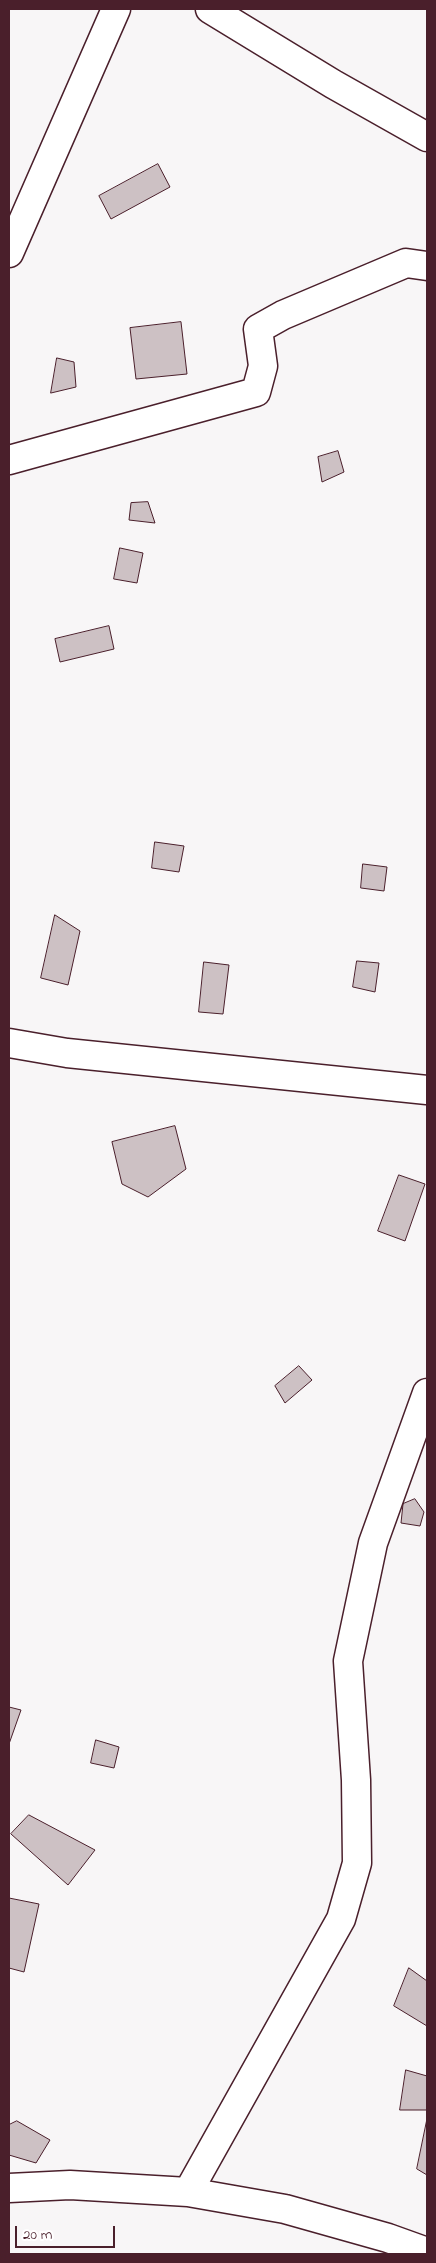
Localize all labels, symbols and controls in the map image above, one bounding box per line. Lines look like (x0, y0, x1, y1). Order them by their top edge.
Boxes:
scale bar (18, 2216, 118, 2248)
text: 20 m (23, 2224, 52, 2246)

